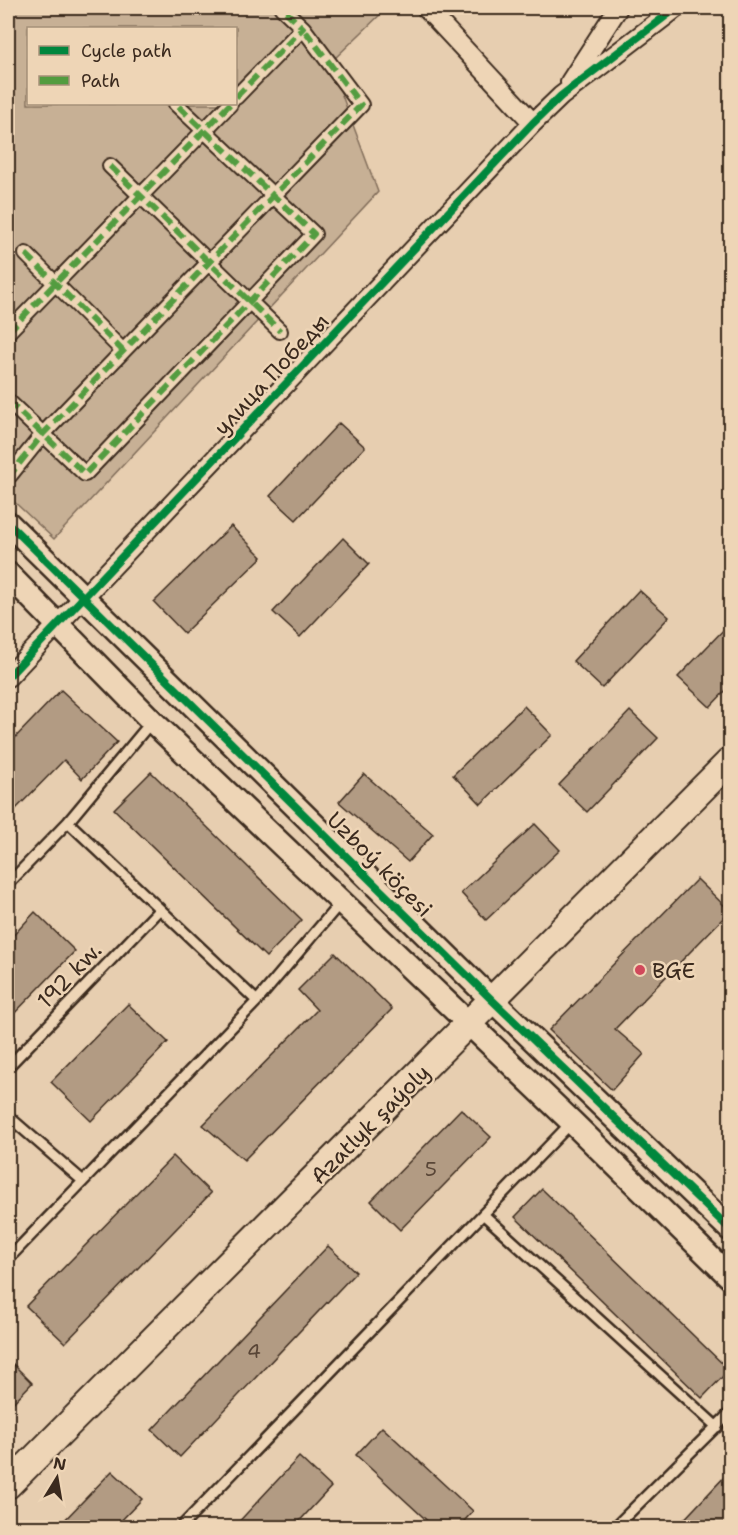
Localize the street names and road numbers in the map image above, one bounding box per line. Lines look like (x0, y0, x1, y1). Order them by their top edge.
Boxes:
street label: улица Победы (207, 307, 335, 441)
street label: Uzboý köçesi (321, 805, 439, 923)
street label: 192 kw. (31, 936, 108, 1015)
street label: Azatlyk şaýoly (304, 1058, 436, 1190)

